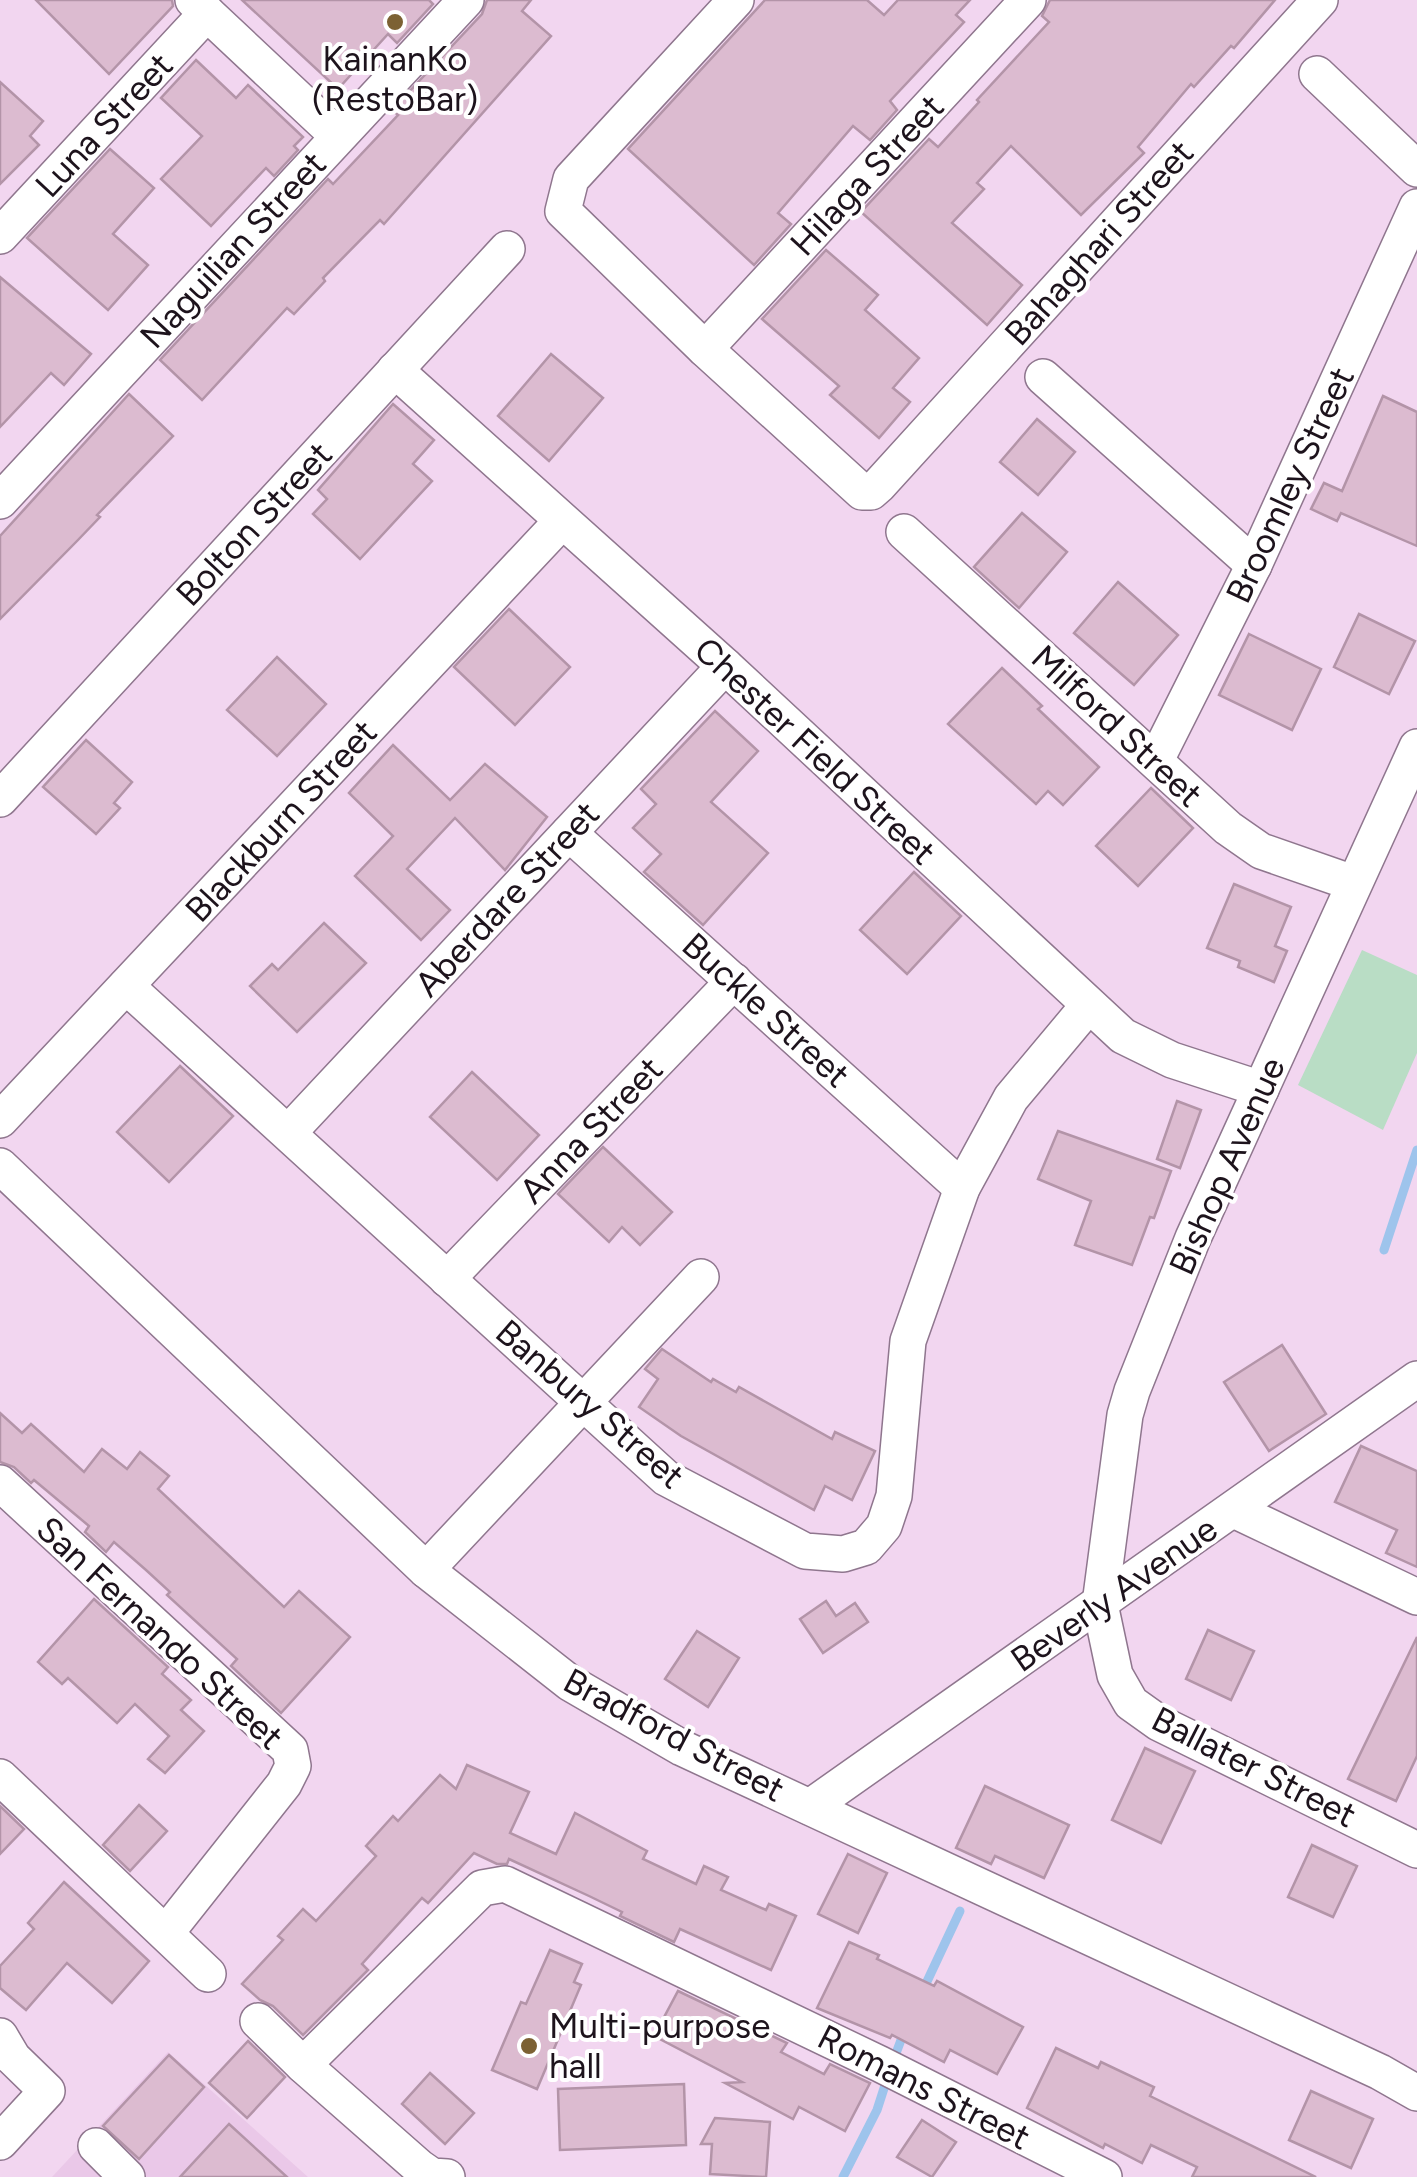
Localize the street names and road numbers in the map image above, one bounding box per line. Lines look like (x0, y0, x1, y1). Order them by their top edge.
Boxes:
street label: Luna Street (27, 44, 181, 206)
street label: Hilaga Street (782, 86, 952, 264)
street label: Bahaghari Street (996, 132, 1202, 354)
street label: Naguilian Street (131, 143, 335, 357)
street label: Broomley Street (1217, 361, 1363, 609)
street label: Bolton Street (167, 433, 341, 615)
street label: Chester Field Street (686, 629, 944, 873)
street label: Milford Street (1023, 636, 1211, 816)
street label: Blackburn Street (177, 711, 385, 931)
street label: Aberdare Street (406, 793, 608, 1005)
street label: Buckle Street (674, 924, 858, 1096)
street label: Anna Street (511, 1048, 671, 1212)
street label: Bishop Avenue (1160, 1051, 1294, 1281)
street label: Banbury Street (487, 1311, 693, 1497)
street label: Beverly Avenue (1003, 1507, 1225, 1681)
street label: San Fernando Street (28, 1508, 292, 1758)
street label: Bradford Street (557, 1659, 791, 1811)
street label: Ballater Street (1145, 1698, 1363, 1836)
street label: Romans Street (811, 2016, 1037, 2158)

